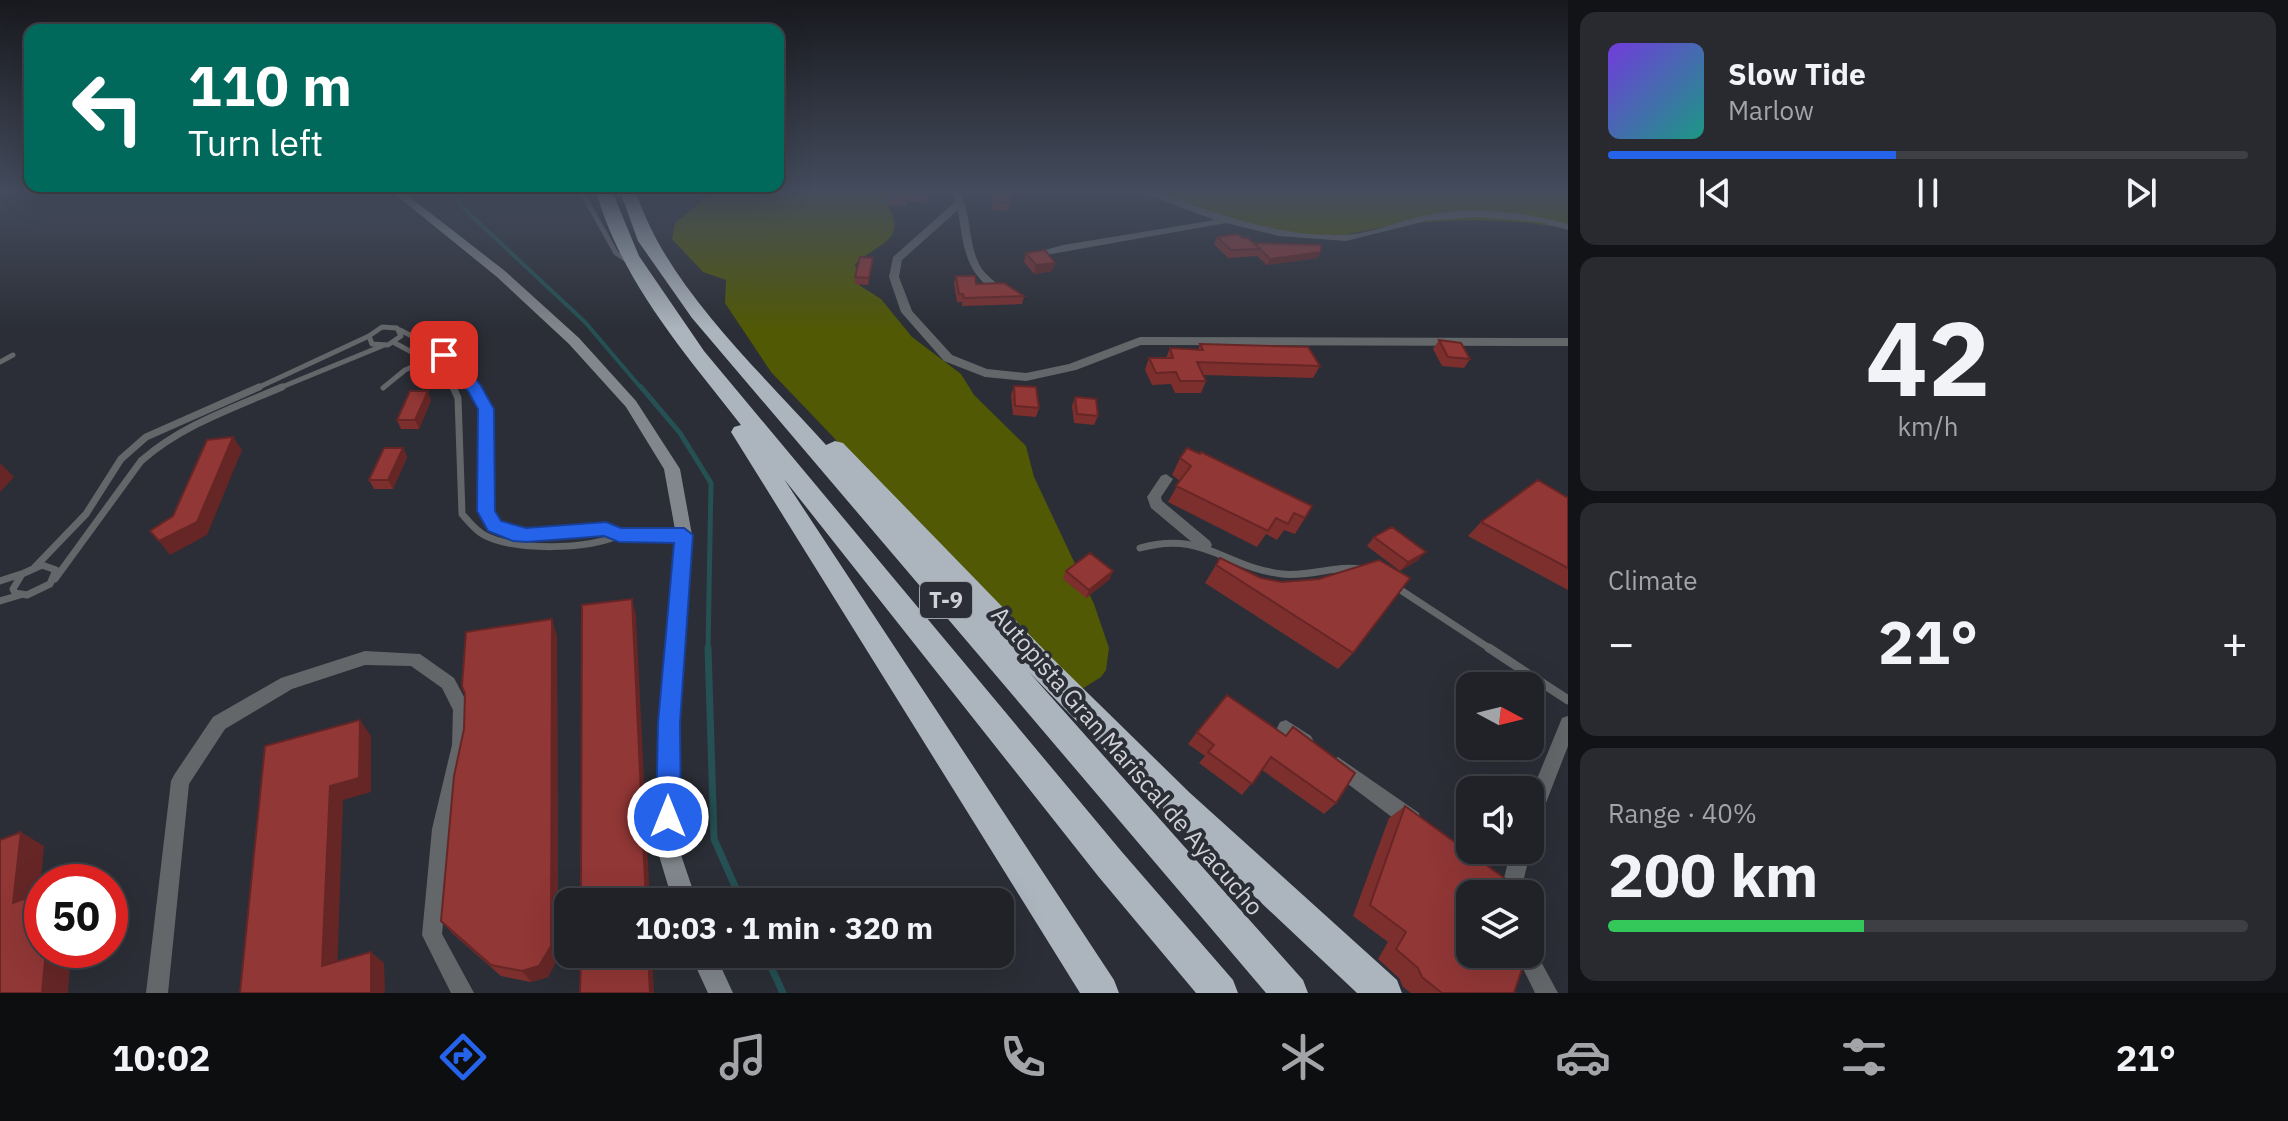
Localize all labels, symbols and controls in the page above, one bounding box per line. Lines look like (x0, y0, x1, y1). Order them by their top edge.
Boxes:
text: 110 m (188, 49, 352, 121)
text: Slow Tide (1728, 54, 1866, 93)
icon: left (56, 56, 160, 160)
text: Marlow (1728, 93, 1814, 127)
text: Turn left (188, 119, 323, 166)
icon: previous (1693, 171, 1737, 215)
icon: pause (1906, 171, 1950, 215)
icon: next (2119, 171, 2163, 215)
text: 42 (1866, 289, 1990, 425)
pin (410, 321, 478, 389)
icon: arrive (422, 333, 466, 377)
text: km/h (1897, 409, 1959, 443)
text: Climate (1608, 563, 1698, 597)
road number: T-9 (920, 582, 972, 618)
street label: Autopista Gran Mariscal de Ayacucho (985, 599, 1271, 922)
text: 21° (1878, 602, 1978, 681)
text: − (1608, 614, 1634, 671)
text: + (2222, 614, 2248, 671)
north arrow (1456, 672, 1544, 760)
map controls (1456, 672, 1544, 968)
position arrow (626, 775, 710, 859)
button: sound (1456, 776, 1544, 864)
text: Range · 40% (1608, 796, 1757, 830)
text: 200 km (1608, 835, 1818, 914)
speed limit sign: 50 (24, 864, 128, 968)
button: layers (1456, 880, 1544, 968)
text: 10:03 · 1 min · 320 m (635, 908, 933, 947)
icon: directions (435, 1029, 491, 1085)
icon: music (715, 1029, 771, 1085)
icon: phone (995, 1029, 1051, 1085)
icon: climate (1275, 1029, 1331, 1085)
icon: car (1555, 1029, 1611, 1085)
icon: filters (1836, 1029, 1892, 1085)
text: 10:02 (112, 1034, 210, 1081)
text: 21° (2116, 1034, 2176, 1081)

